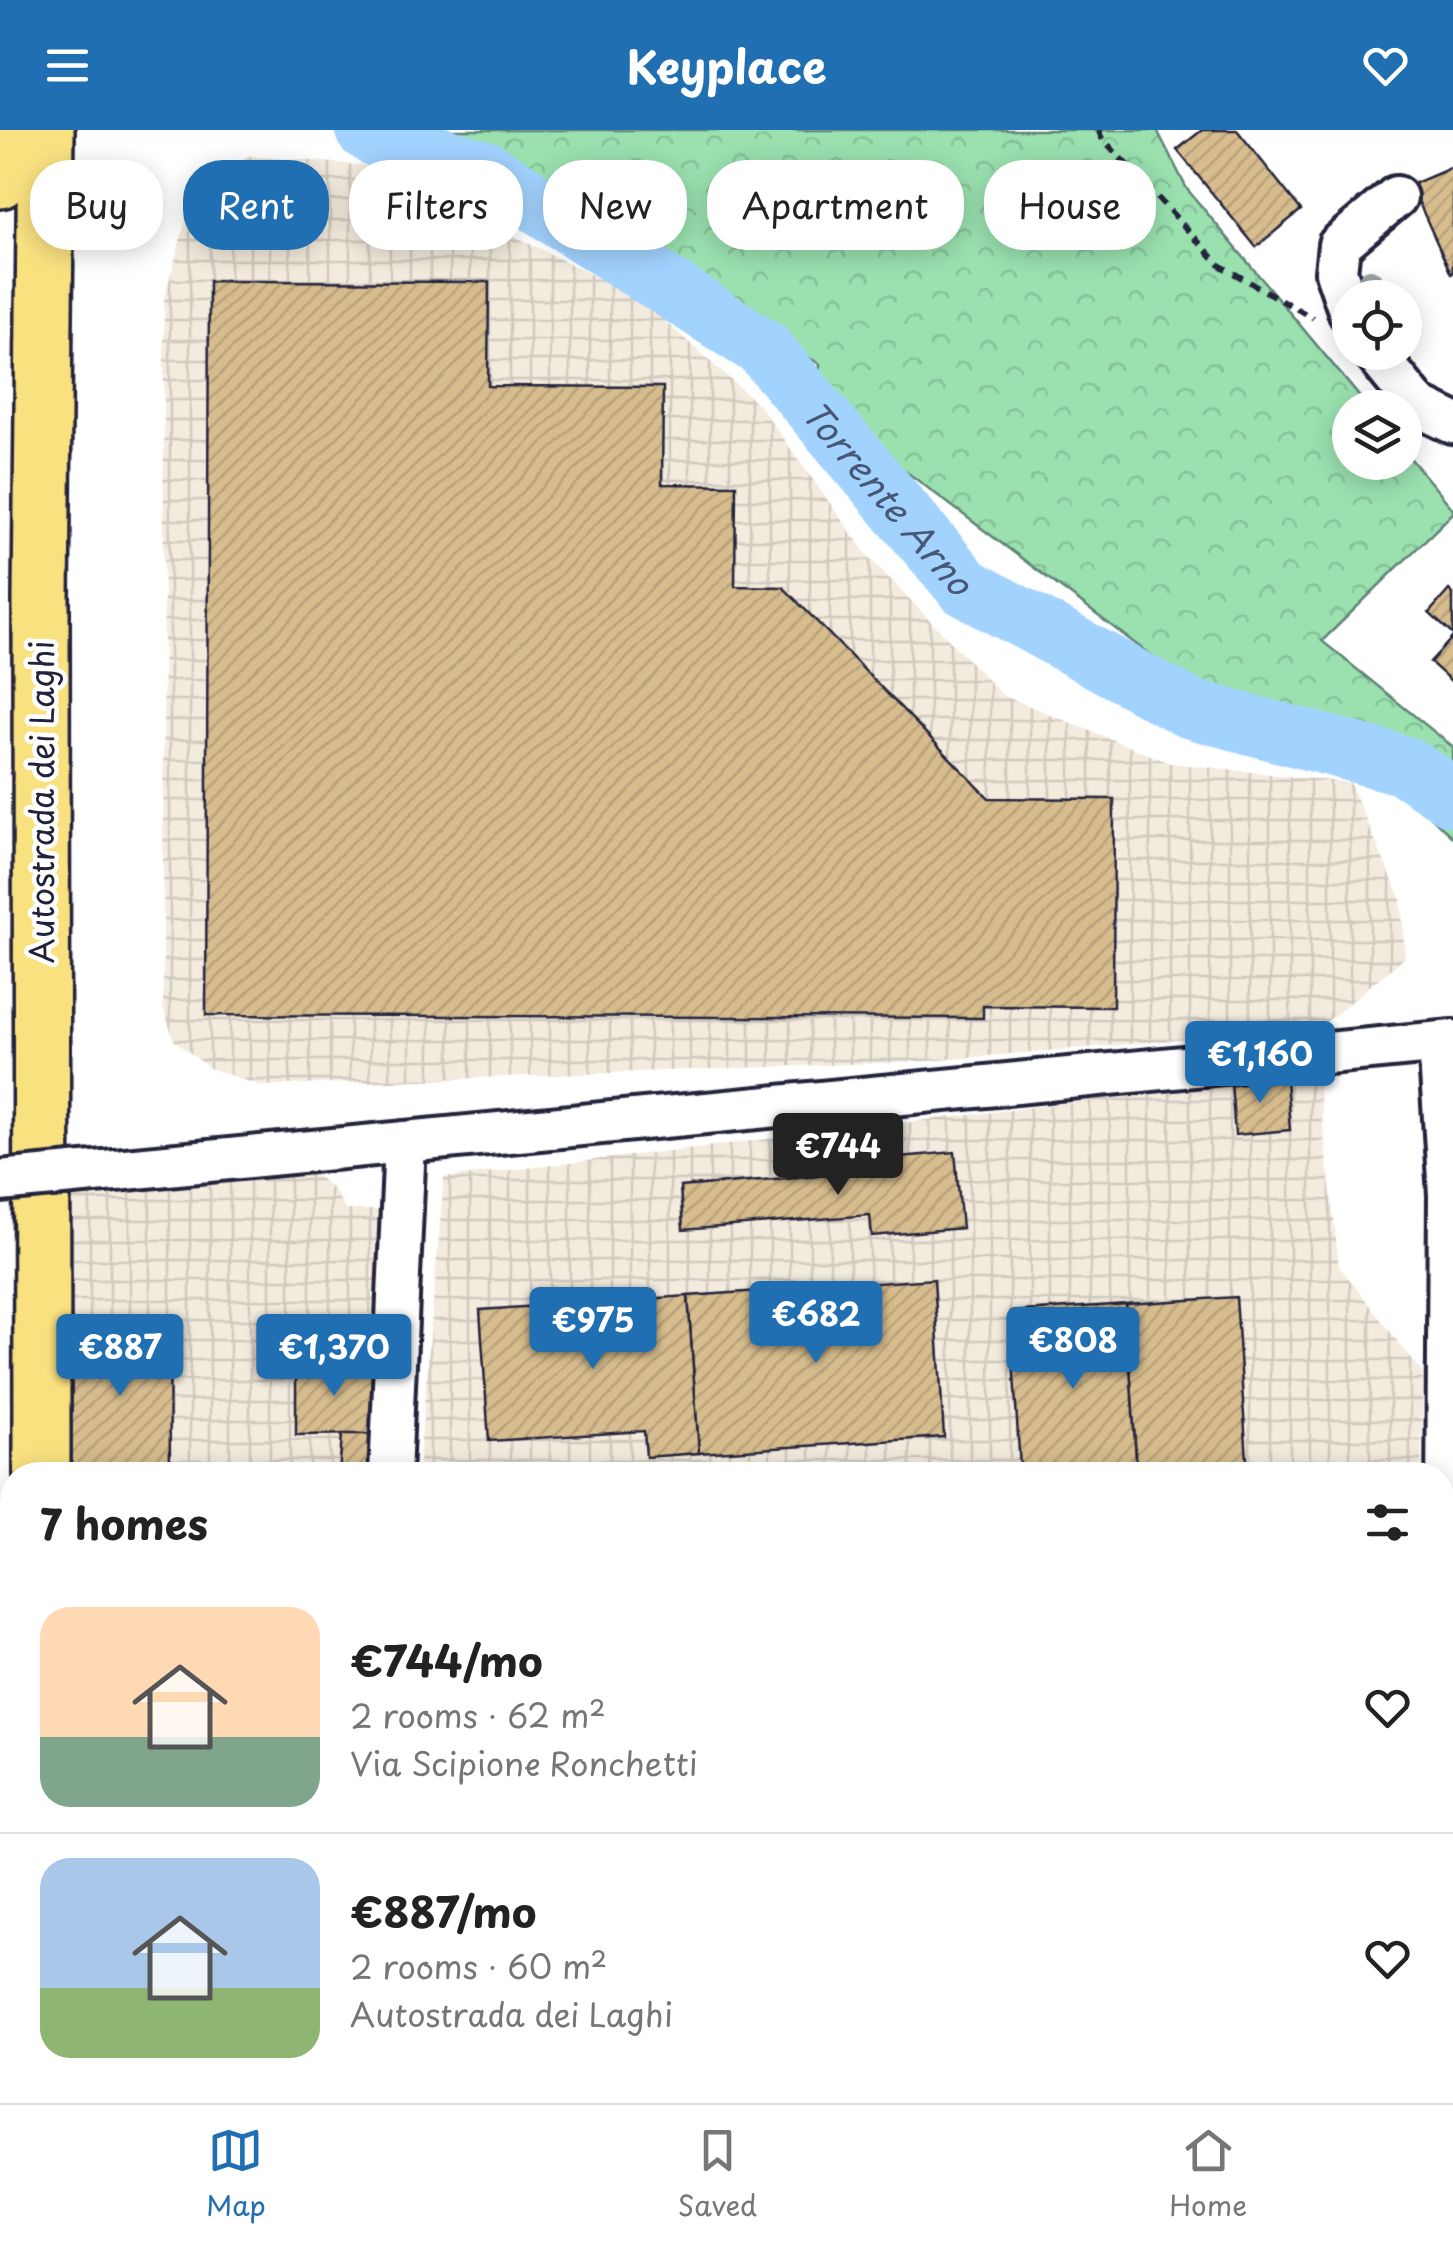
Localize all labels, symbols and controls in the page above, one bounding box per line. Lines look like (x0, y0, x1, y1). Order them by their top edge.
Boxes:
text: Keyplace (626, 31, 827, 99)
icon: menu (40, 38, 95, 93)
icon: heart (1358, 38, 1413, 93)
chip: Buy (30, 160, 163, 250)
chip: Rent (183, 160, 329, 250)
chip: Filters (349, 160, 523, 250)
chip: New (543, 160, 687, 250)
chip: Apartment (707, 160, 964, 250)
chip: House (984, 160, 1156, 250)
map controls (1332, 280, 1422, 480)
button: locate (1332, 280, 1422, 370)
water label: Torrente Arno (791, 388, 988, 607)
button: layers (1332, 390, 1422, 480)
street label: Autostrada dei Laghi (17, 641, 65, 963)
pin: €1,160 (1179, 1021, 1341, 1106)
text: €1,160 (1207, 1029, 1313, 1077)
pin: €744 (779, 1113, 897, 1198)
text: €744 (795, 1121, 881, 1169)
pin: €682 (757, 1281, 875, 1366)
pin: €975 (534, 1287, 652, 1372)
text: €682 (771, 1289, 861, 1337)
text: €975 (551, 1295, 635, 1343)
pin: €808 (1014, 1307, 1132, 1392)
pin: €887 (61, 1314, 179, 1399)
pin: €1,370 (253, 1314, 415, 1399)
text: €808 (1028, 1315, 1118, 1363)
text: €887 (78, 1322, 162, 1370)
text: €1,370 (278, 1322, 390, 1370)
text: 7 homes (40, 1491, 208, 1554)
icon: filters (1360, 1495, 1415, 1550)
text: €744/mo (350, 1628, 543, 1691)
icon: home (120, 1647, 240, 1767)
icon: heart (1360, 1680, 1415, 1735)
text: 2 rooms · 62 m² (350, 1691, 606, 1739)
text: Via Scipione Ronchetti (350, 1739, 698, 1787)
text: €887/mo (350, 1879, 536, 1942)
icon: home (120, 1898, 240, 2018)
icon: heart (1360, 1931, 1415, 1986)
text: 2 rooms · 60 m² (350, 1942, 607, 1990)
text: Autostrada dei Laghi (350, 1990, 673, 2038)
tab: Map (206, 2123, 266, 2226)
tab: Saved (678, 2123, 757, 2226)
tab: Home (1169, 2123, 1247, 2226)

